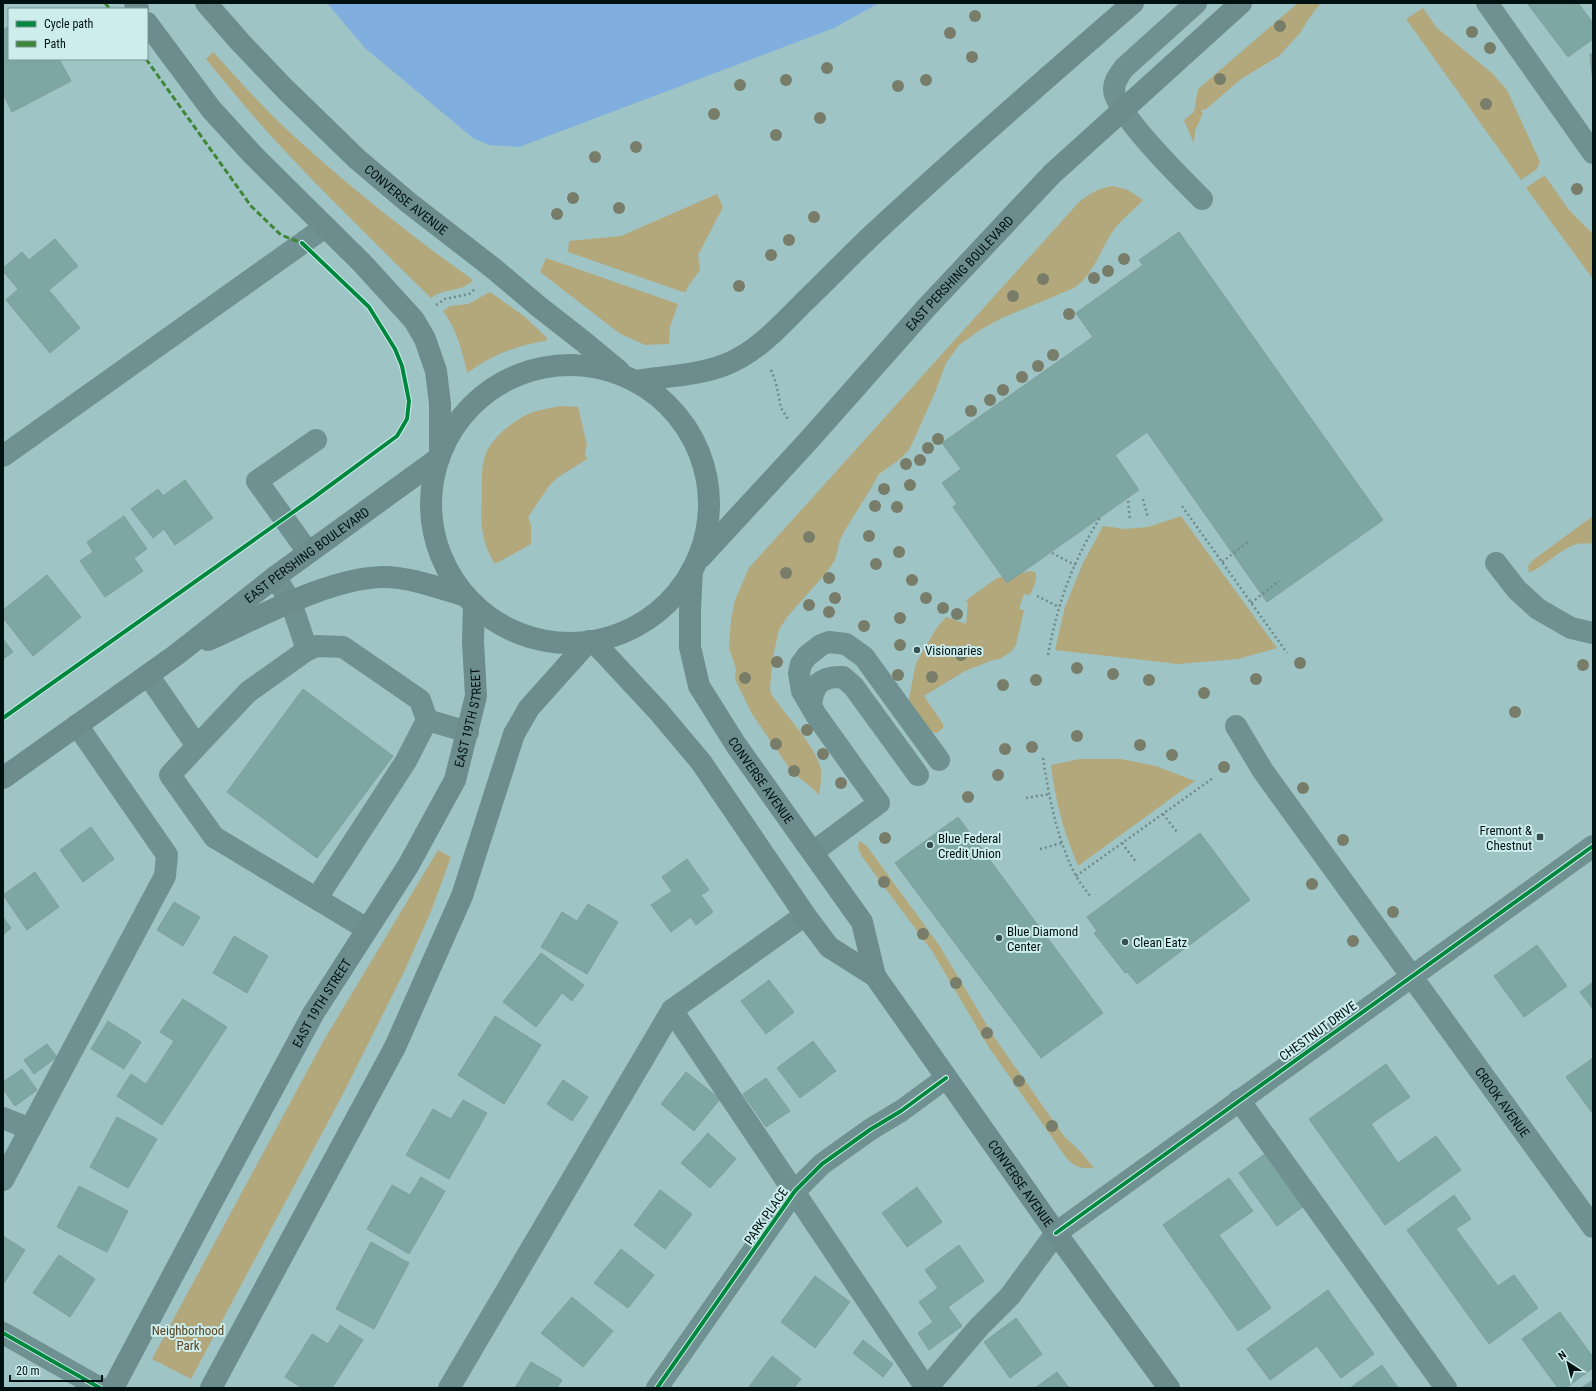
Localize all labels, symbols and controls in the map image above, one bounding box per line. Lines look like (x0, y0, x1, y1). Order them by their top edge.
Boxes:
legend (8, 8, 148, 60)
text: Cycle path (44, 17, 94, 31)
text: Path (44, 37, 66, 51)
street label: CONVERSE AVENUE (362, 161, 451, 238)
street label: EAST PERSHING BOULEVARD (902, 213, 1016, 333)
street label: EAST PERSHING BOULEVARD (241, 504, 372, 606)
place label: Visionaries (925, 643, 982, 658)
marker: Visionaries (912, 645, 922, 655)
street label: EAST 19TH STREET (451, 667, 484, 769)
street label: CONVERSE AVENUE (725, 734, 797, 826)
place label: Fremont & Chestnut (1479, 823, 1532, 853)
place label: Blue Federal Credit Union (938, 831, 1001, 861)
marker: Fremont & Chestnut (1535, 832, 1545, 842)
marker: Blue Federal Credit Union (925, 840, 935, 850)
place label: Blue Diamond Center (1007, 924, 1078, 954)
marker: Blue Diamond Center (994, 933, 1004, 943)
place label: Clean Eatz (1133, 935, 1187, 950)
marker: Clean Eatz (1120, 937, 1130, 947)
street label: EAST 19TH STREET (289, 956, 354, 1050)
street label: CHESTNUT DRIVE (1277, 998, 1359, 1064)
street label: CROOK AVENUE (1472, 1064, 1533, 1140)
street label: CONVERSE AVENUE (985, 1137, 1057, 1230)
street label: PARK PLACE (741, 1185, 791, 1247)
park label: Neighborhood Park (152, 1323, 224, 1353)
north arrow (1548, 1343, 1588, 1383)
text: N (1556, 1348, 1569, 1363)
scale bar (10, 1357, 102, 1383)
text: 20 m (16, 1364, 40, 1378)

